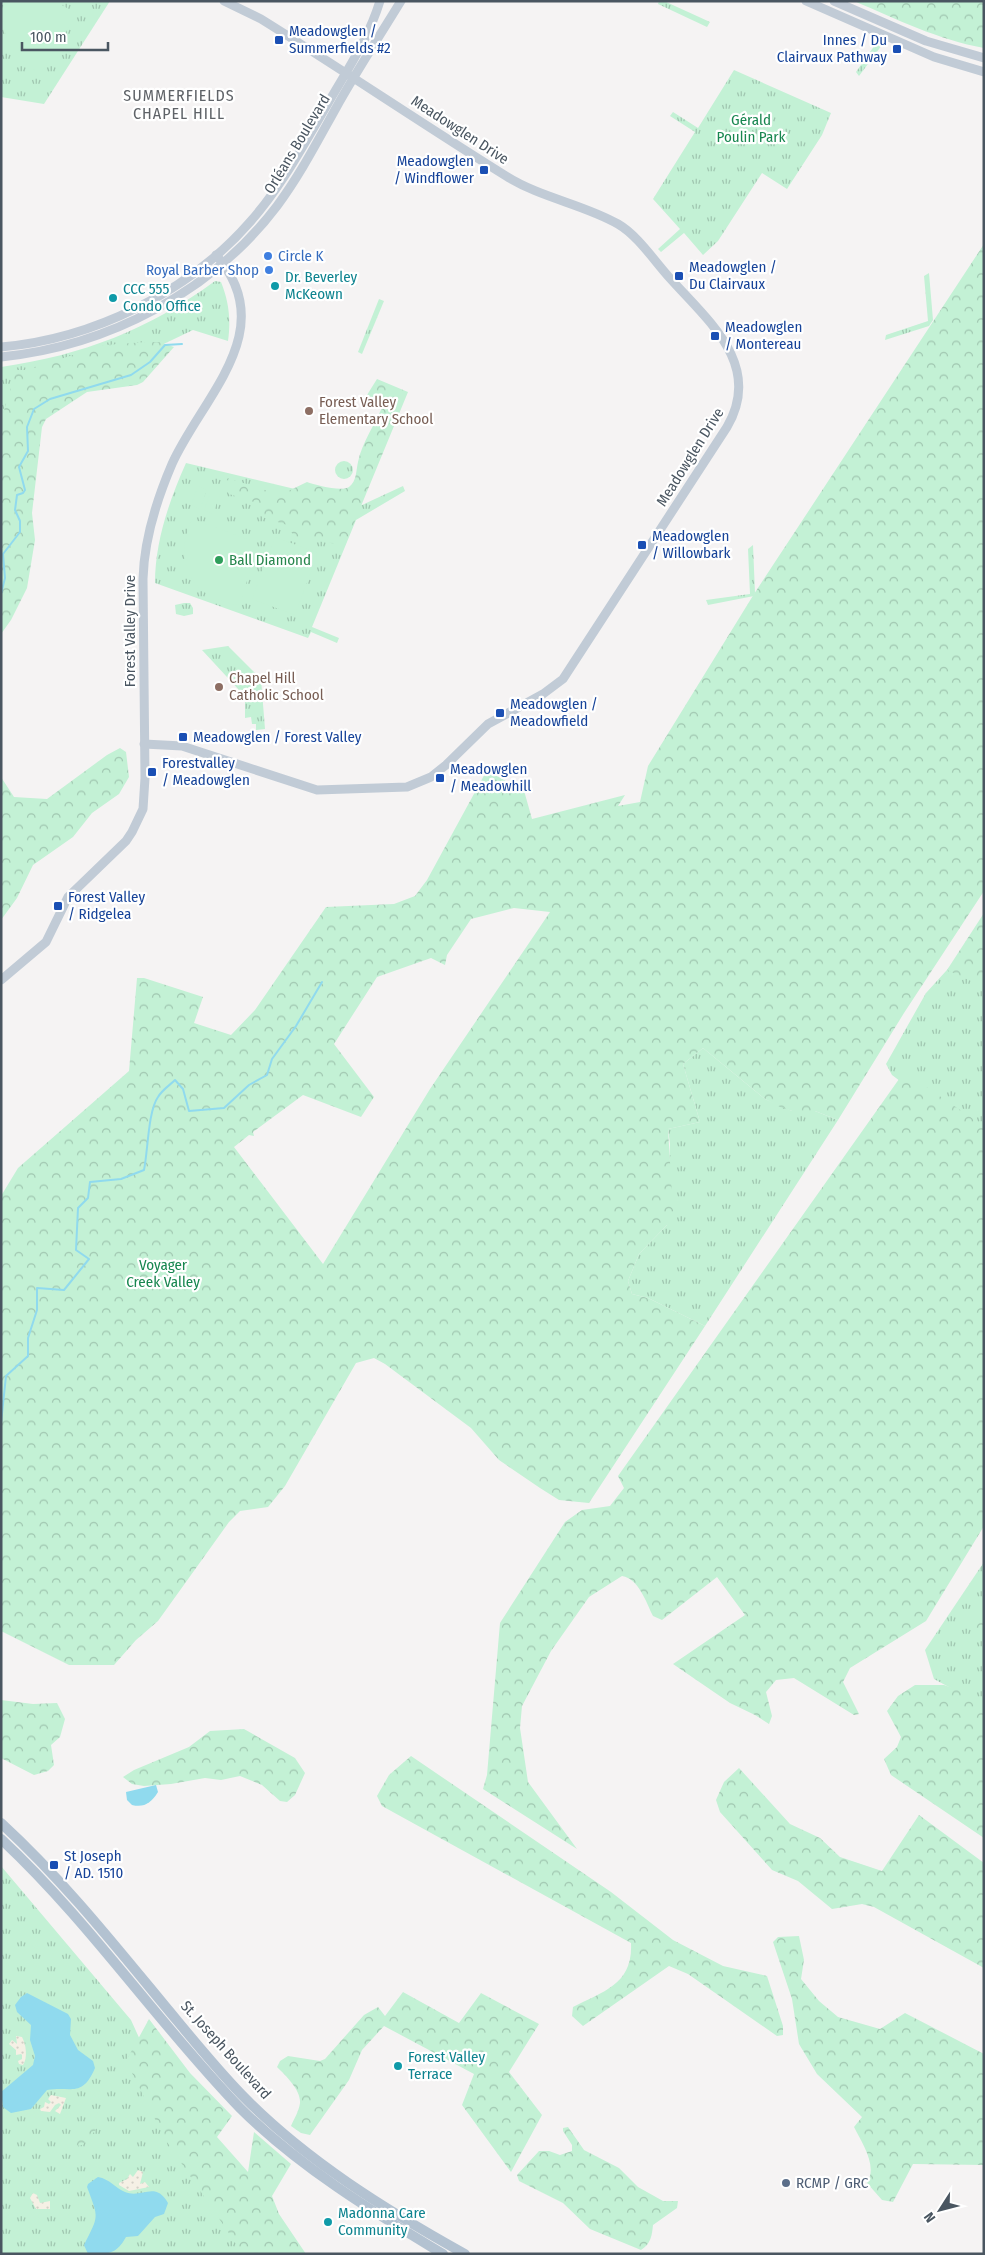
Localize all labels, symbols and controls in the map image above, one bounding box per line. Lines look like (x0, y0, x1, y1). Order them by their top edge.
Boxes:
scale bar (22, 20, 109, 52)
place label: Meadowglen / Summerfields #2 (289, 22, 391, 57)
text: 100 m (30, 28, 67, 46)
place label: Innes / Du Clairvaux Pathway (777, 31, 887, 66)
marker: Meadowglen / Summerfields #2 (273, 34, 285, 46)
marker: Innes / Du Clairvaux Pathway (891, 43, 903, 55)
district label: SUMMERFIELDS CHAPEL HILL (123, 86, 235, 123)
street label: Orléans Boulevard (260, 91, 334, 197)
street label: Meadowglen Drive (408, 92, 512, 168)
park label: Gérald Poulin Park (717, 111, 785, 146)
place label: Meadowglen / Windflower (394, 152, 475, 187)
marker: Meadowglen / Windflower (478, 164, 490, 176)
place label: Circle K (278, 247, 323, 265)
marker: Circle K (262, 250, 274, 262)
place label: Meadowglen / Du Clairvaux (689, 258, 777, 293)
place label: Royal Barber Shop (146, 261, 259, 279)
marker: Royal Barber Shop (263, 264, 275, 276)
place label: Dr. Beverley McKeown (285, 268, 358, 303)
marker: Meadowglen / Du Clairvaux (673, 270, 685, 282)
place label: CCC 555 Condo Office (123, 280, 201, 315)
marker: Dr. Beverley McKeown (269, 280, 281, 292)
marker: CCC 555 Condo Office (107, 292, 119, 304)
place label: Meadowglen / Montereau (725, 318, 802, 353)
marker: Meadowglen / Montereau (709, 330, 721, 342)
place label: Forest Valley Elementary School (319, 393, 433, 428)
street label: Meadowglen Drive (653, 404, 727, 510)
marker: Forest Valley Elementary School (303, 405, 315, 417)
place label: Meadowglen / Willowbark (652, 527, 731, 562)
marker: Meadowglen / Willowbark (636, 539, 648, 551)
place label: Ball Diamond (229, 551, 311, 569)
marker: Ball Diamond (213, 554, 225, 566)
street label: Forest Valley Drive (121, 575, 139, 687)
place label: Chapel Hill Catholic School (229, 669, 324, 704)
marker: Chapel Hill Catholic School (213, 681, 225, 693)
place label: Meadowglen / Meadowfield (510, 695, 598, 730)
marker: Meadowglen / Meadowfield (494, 707, 506, 719)
place label: Meadowglen / Forest Valley (193, 728, 362, 746)
marker: Meadowglen / Forest Valley (177, 731, 189, 743)
place label: Forestvalley / Meadowglen (162, 754, 250, 789)
place label: Meadowglen / Meadowhill (450, 760, 531, 795)
marker: Forestvalley / Meadowglen (146, 766, 158, 778)
marker: Meadowglen / Meadowhill (434, 772, 446, 784)
place label: Forest Valley / Ridgelea (68, 888, 145, 923)
marker: Forest Valley / Ridgelea (52, 900, 64, 912)
park label: Voyager Creek Valley (126, 1256, 200, 1291)
place label: St Joseph / AD. 1510 (64, 1847, 123, 1882)
marker: St Joseph / AD. 1510 (48, 1859, 60, 1871)
street label: St. Joseph Boulevard (177, 1997, 275, 2103)
place label: Forest Valley Terrace (408, 2048, 485, 2083)
marker: Forest Valley Terrace (392, 2060, 404, 2072)
place label: RCMP / GRC (796, 2174, 869, 2192)
marker: RCMP / GRC (780, 2177, 792, 2189)
north arrow (915, 2185, 965, 2235)
place label: Madonna Care Community (338, 2204, 426, 2239)
text: N (921, 2209, 939, 2226)
marker: Madonna Care Community (322, 2216, 334, 2228)

